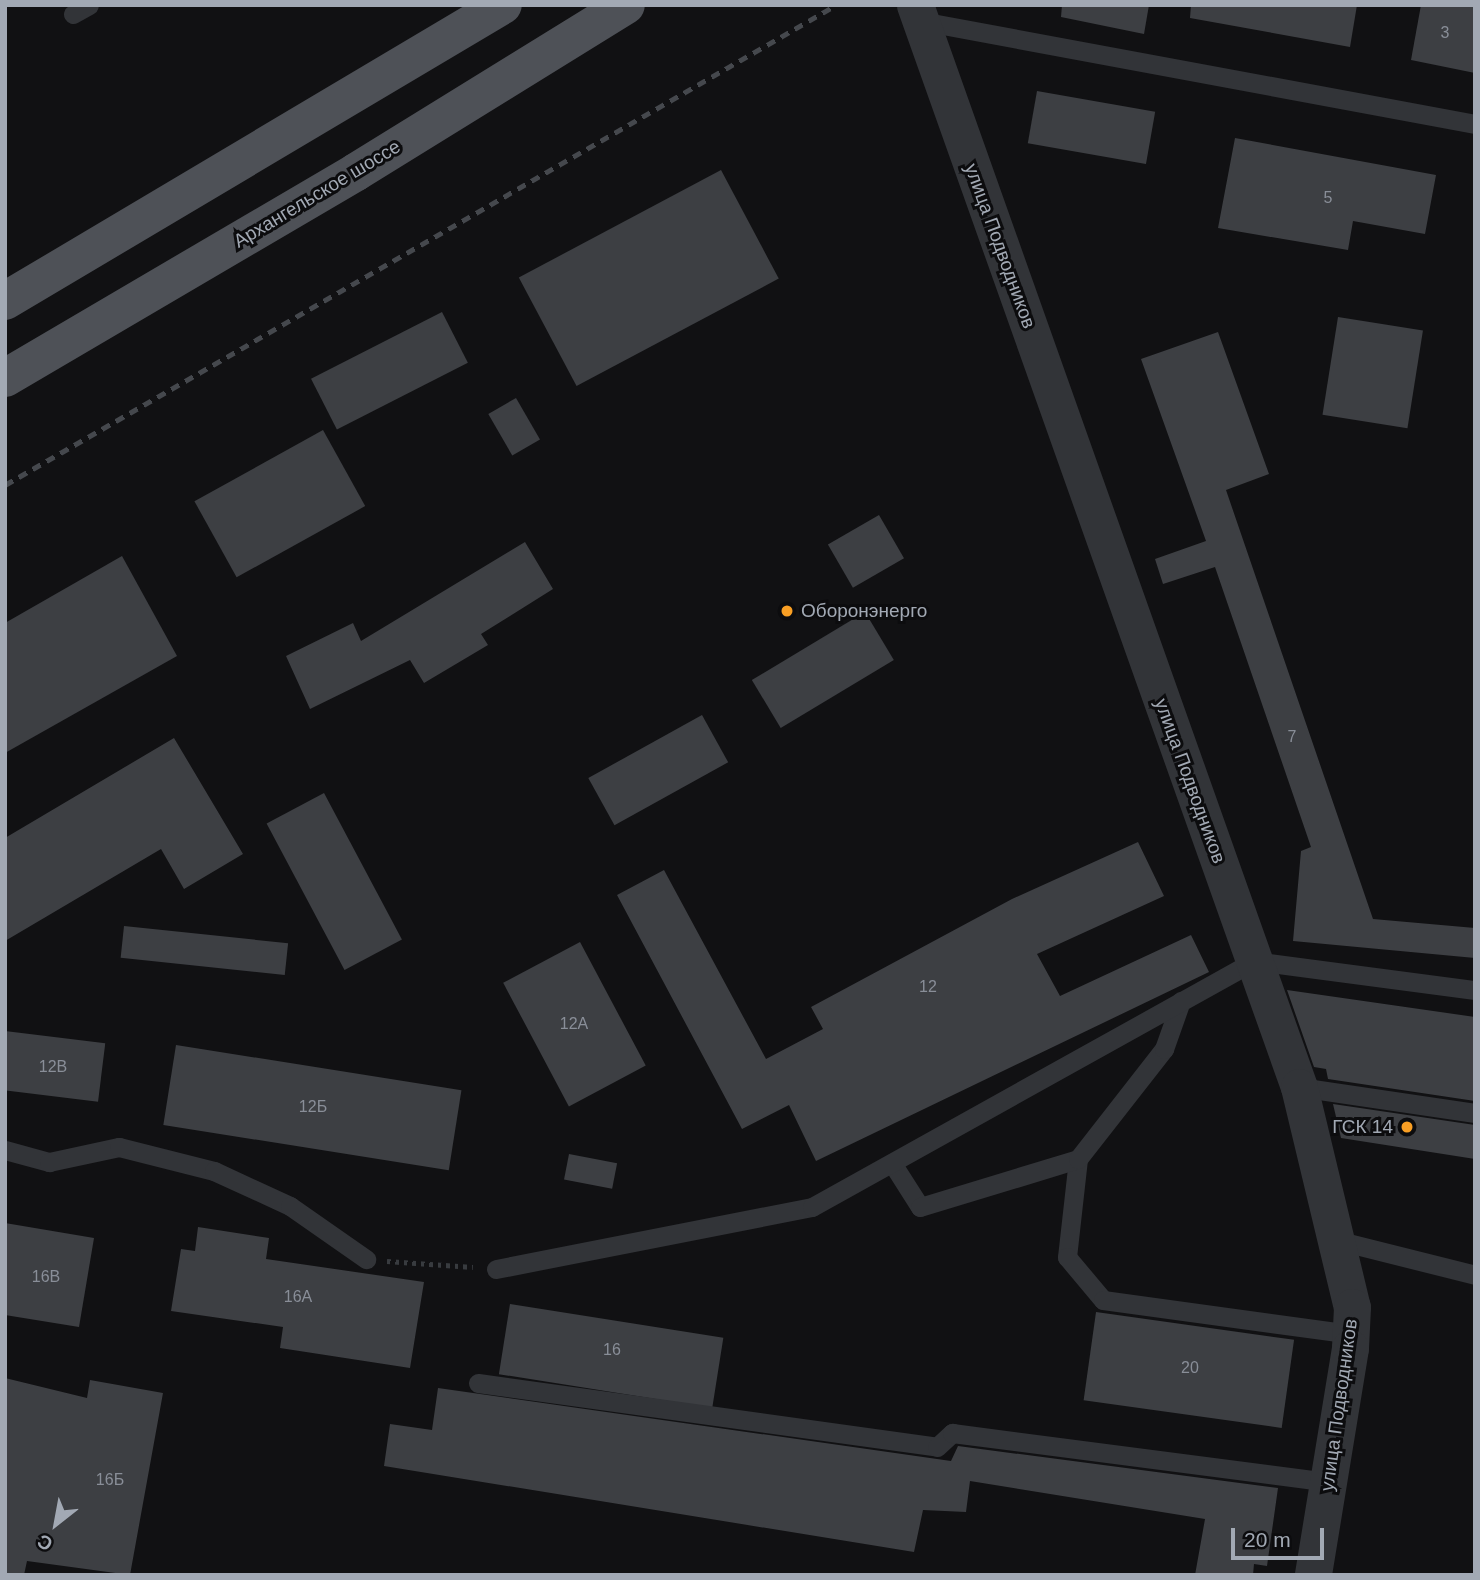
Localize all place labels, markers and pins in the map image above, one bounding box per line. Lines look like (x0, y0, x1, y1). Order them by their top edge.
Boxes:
place label: Оборонэнерго (801, 600, 927, 622)
marker: Оборонэнерго (779, 603, 795, 619)
place label: ГСК 14 (1332, 1116, 1393, 1138)
marker: ГСК 14 (1399, 1119, 1415, 1135)

